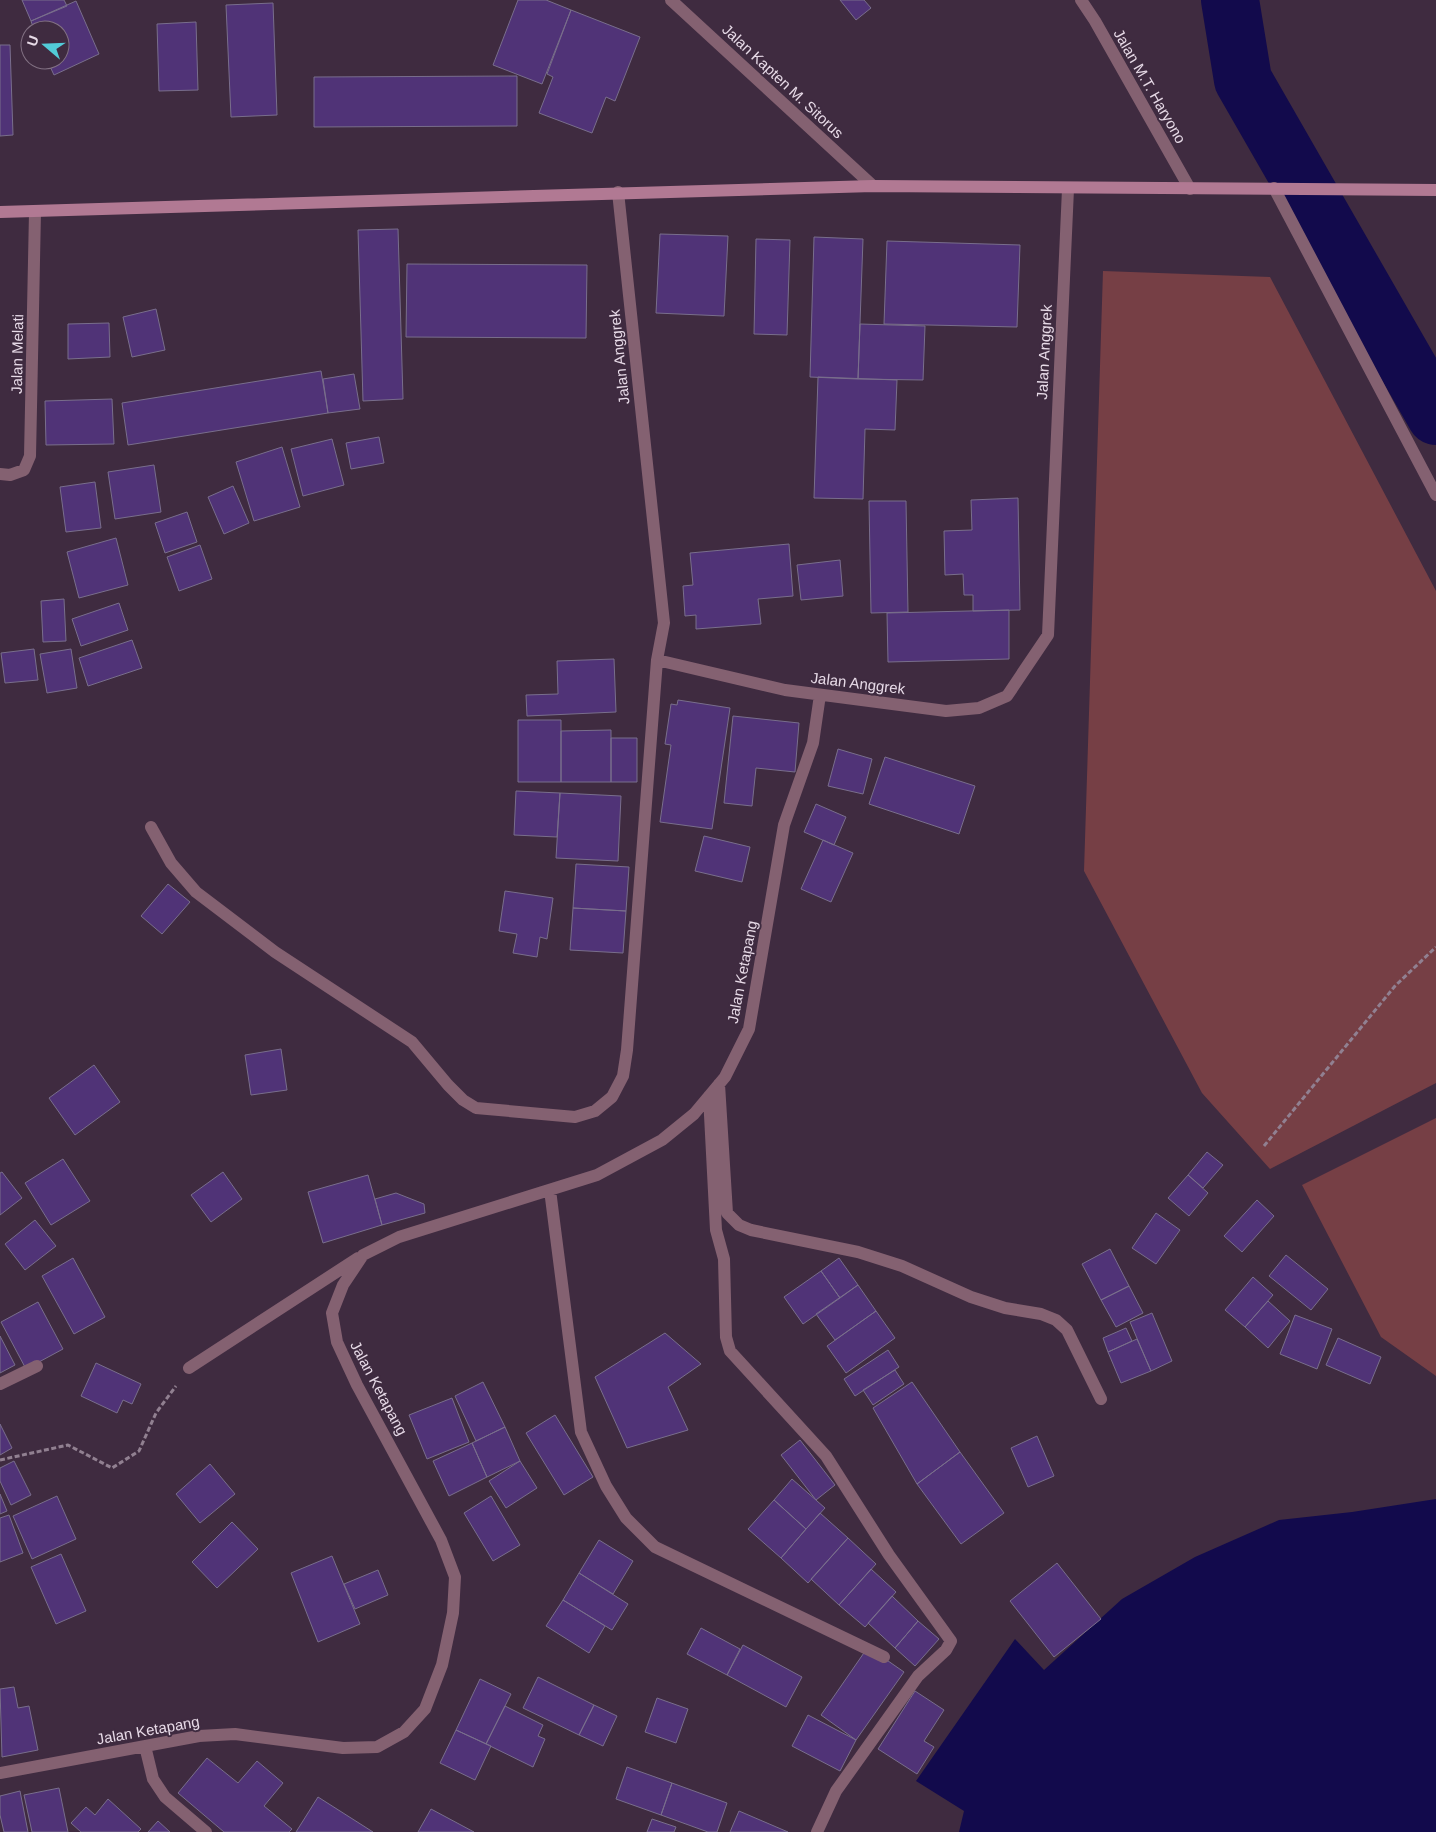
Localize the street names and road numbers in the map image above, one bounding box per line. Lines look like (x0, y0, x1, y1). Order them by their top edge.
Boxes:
street label: Jalan Kapten M. Sitorus (719, 20, 847, 142)
street label: Jalan M.T. Haryono (1110, 26, 1190, 146)
street label: Jalan Anggrek (1033, 304, 1055, 400)
street label: Jalan Anggrek (606, 308, 632, 405)
street label: Jalan Melati (8, 314, 26, 394)
street label: Jalan Anggrek (810, 669, 907, 697)
street label: Jalan Ketapang (724, 919, 760, 1025)
street label: Jalan Ketapang (347, 1338, 411, 1438)
street label: Jalan Ketapang (95, 1713, 201, 1747)

